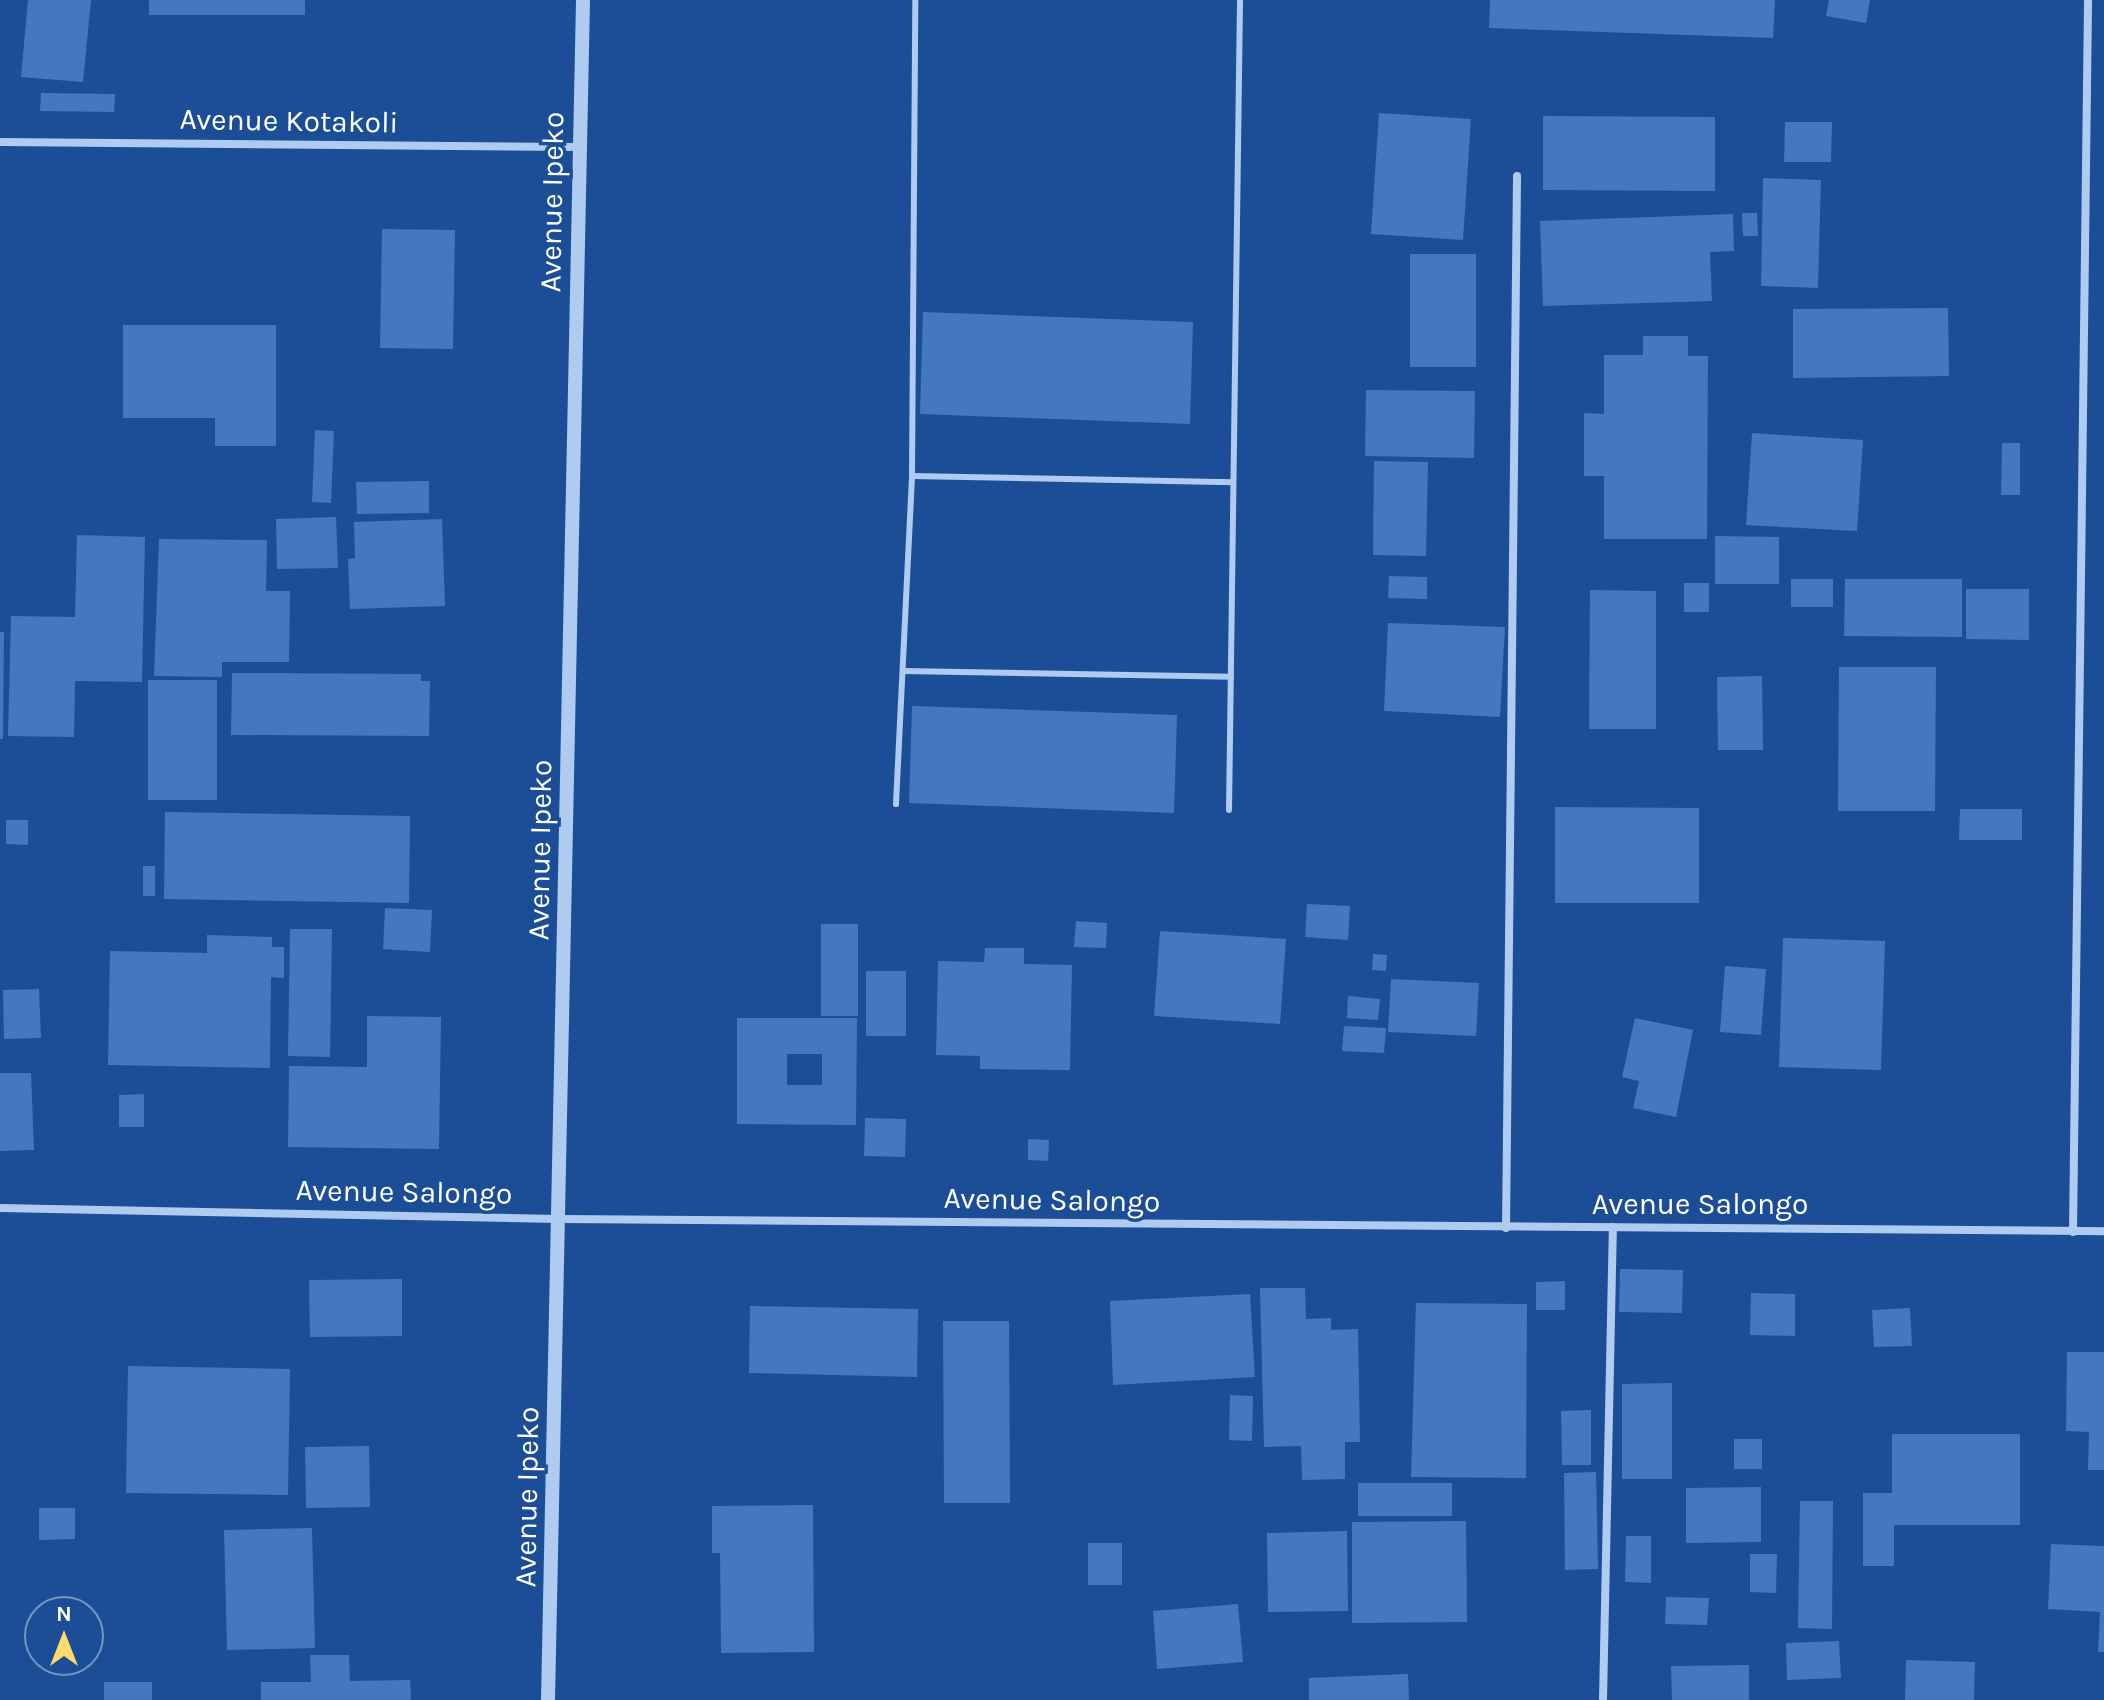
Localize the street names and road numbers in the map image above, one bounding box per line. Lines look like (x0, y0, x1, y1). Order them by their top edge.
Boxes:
street label: Avenue Kotakoli (179, 101, 399, 141)
street label: Avenue Ipeko (532, 111, 572, 293)
street label: Avenue Ipeko (520, 759, 560, 941)
street label: Avenue Salongo (295, 1172, 513, 1212)
street label: Avenue Salongo (943, 1180, 1161, 1220)
street label: Avenue Salongo (1592, 1186, 1808, 1222)
street label: Avenue Ipeko (507, 1406, 547, 1588)

